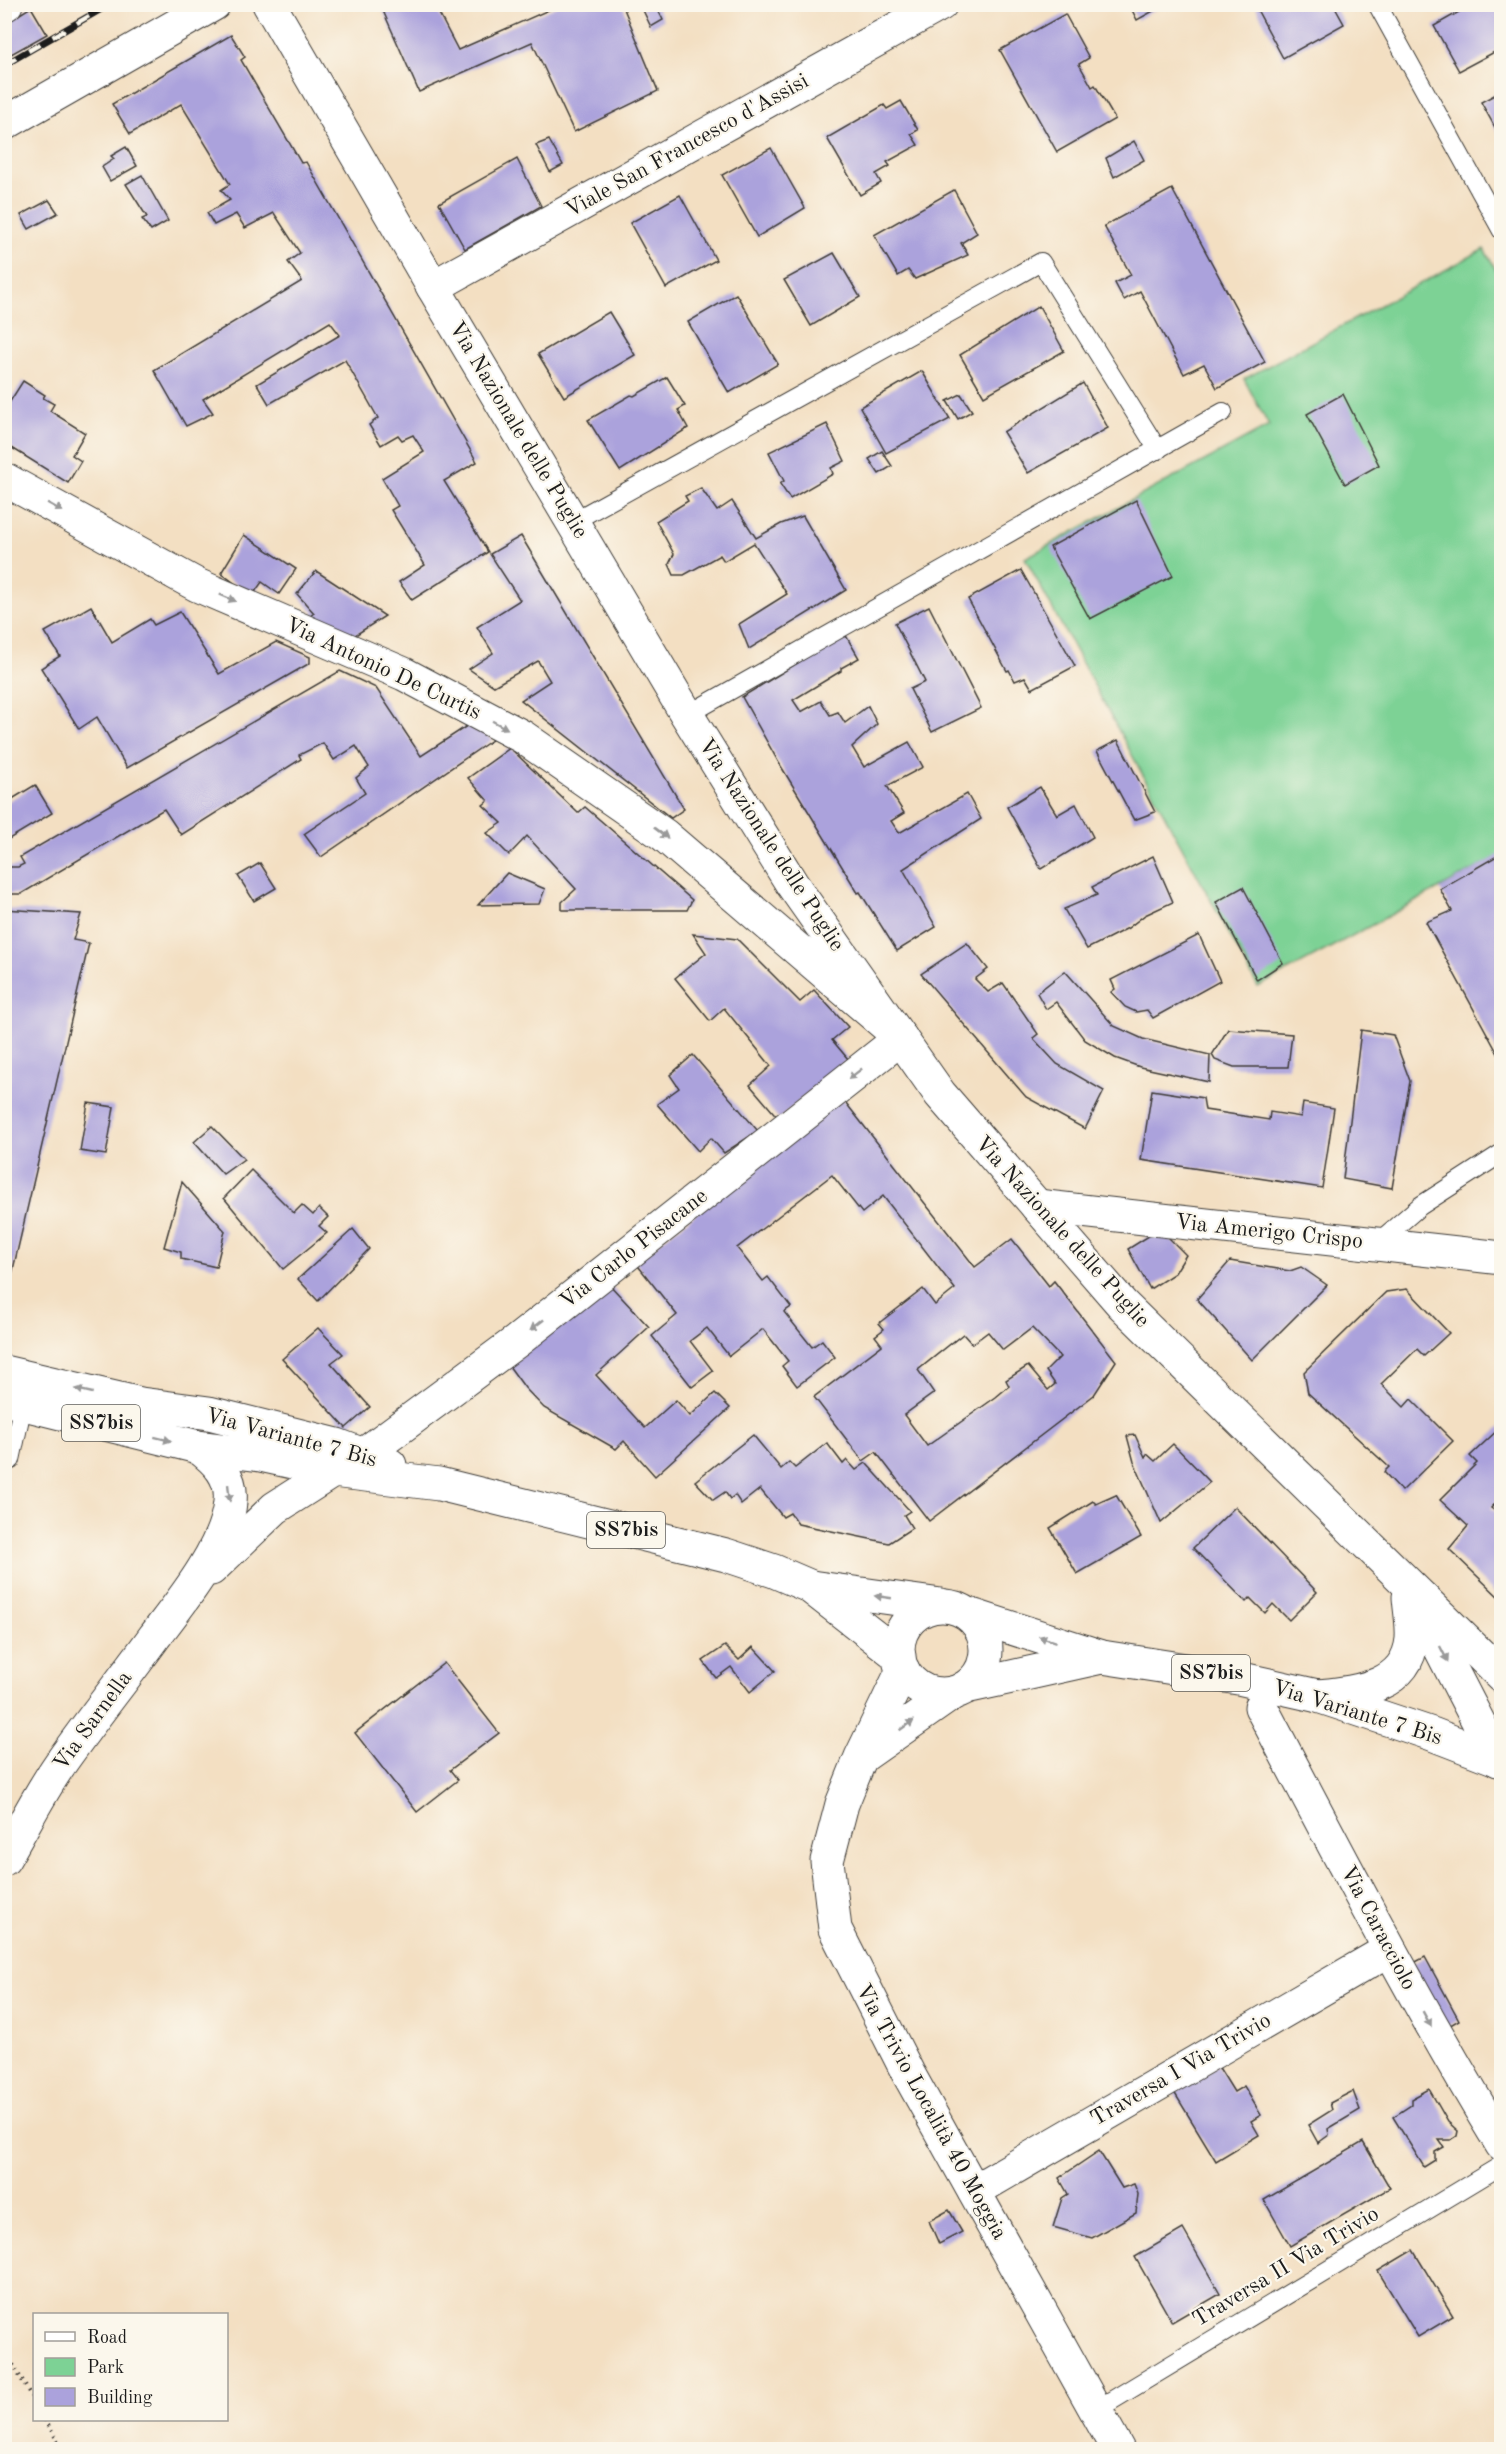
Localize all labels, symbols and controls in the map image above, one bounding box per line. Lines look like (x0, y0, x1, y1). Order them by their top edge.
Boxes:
street label: Viale San Francesco d'Assisi (562, 70, 812, 222)
street label: Via Nazionale delle Puglie (445, 318, 591, 542)
one-way arrow (47, 502, 64, 512)
one-way arrow (219, 593, 237, 603)
street label: Via Antonio De Curtis (282, 614, 484, 724)
one-way arrow (491, 720, 508, 730)
street label: Via Nazionale delle Puglie (694, 735, 848, 955)
one-way arrow (653, 827, 669, 839)
one-way arrow (847, 1068, 863, 1081)
street label: Via Nazionale delle Puglie (971, 1132, 1153, 1332)
street label: Via Carlo Pisacane (556, 1185, 712, 1313)
street label: Via Amerigo Crispo (1174, 1211, 1364, 1253)
one-way arrow (530, 1319, 545, 1331)
one-way arrow (75, 1385, 93, 1395)
road number: SS7bis (62, 1405, 140, 1441)
street label: Via Variante 7 Bis (203, 1405, 379, 1471)
one-way arrow (154, 1434, 172, 1444)
one-way arrow (225, 1483, 234, 1502)
road number: SS7bis (587, 1512, 665, 1548)
one-way arrow (873, 1593, 892, 1602)
one-way arrow (1038, 1634, 1056, 1643)
one-way arrow (1438, 1645, 1448, 1663)
road number: SS7bis (1172, 1655, 1250, 1691)
street label: Via Sarnella (50, 1667, 136, 1775)
street label: Via Variante 7 Bis (1269, 1677, 1445, 1749)
one-way arrow (899, 1720, 915, 1731)
street label: Via Caracciolo (1336, 1862, 1420, 1994)
street label: Via Trivio Località 40 Moggia (851, 1980, 1011, 2244)
street label: Traversa I Via Trivio (1087, 2009, 1275, 2131)
one-way arrow (1422, 2011, 1433, 2027)
street label: Traversa II Via Trivio (1189, 2203, 1383, 2331)
legend (33, 2313, 228, 2421)
text: Road (87, 2329, 127, 2347)
text: Park (87, 2359, 124, 2377)
text: Building (87, 2389, 153, 2407)

